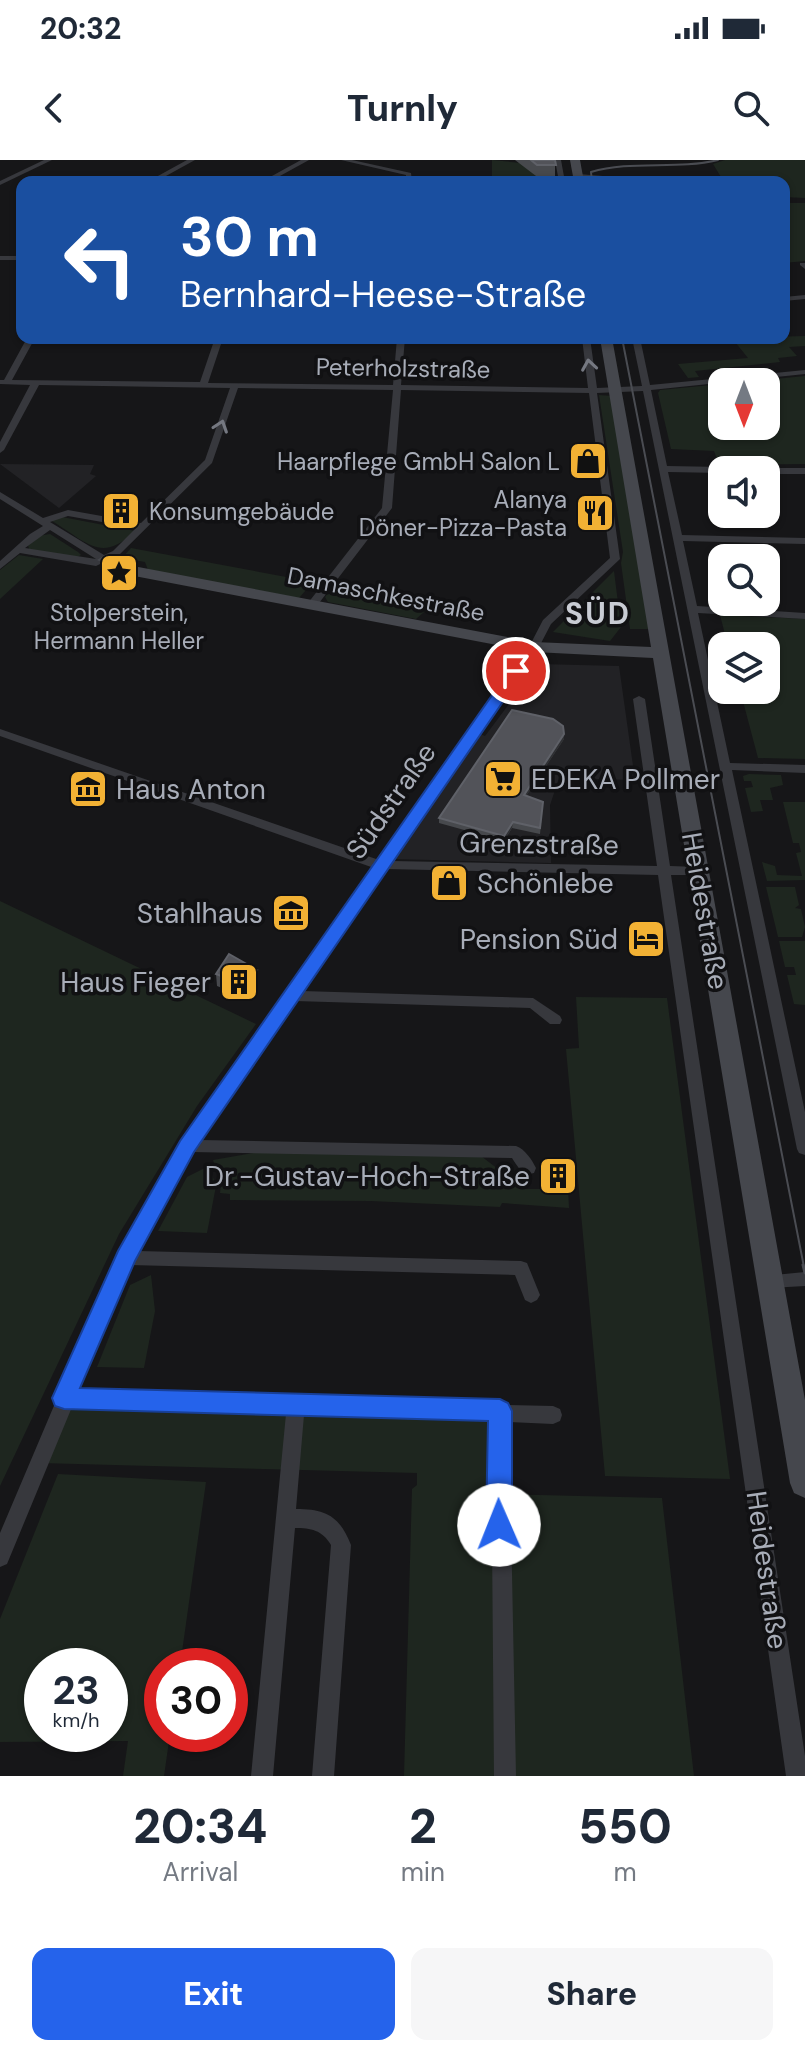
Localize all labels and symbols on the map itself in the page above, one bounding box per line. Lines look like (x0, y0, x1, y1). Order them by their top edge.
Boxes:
street label: Peterholzstraße (316, 351, 490, 385)
one-way arrow (582, 358, 599, 371)
north arrow (708, 368, 780, 440)
one-way arrow (212, 420, 228, 434)
shop icon: Haarpflege GmbH Salon L (567, 440, 609, 482)
place label: Haarpflege GmbH Salon L (277, 446, 560, 477)
place label: Alanya Döner-Pizza-Pasta (359, 484, 567, 543)
building icon: Konsumgebäude (100, 490, 142, 532)
restaurant icon: Alanya Döner-Pizza-Pasta (574, 492, 616, 534)
place label: Konsumgebäude (149, 496, 334, 527)
place icon: Stolperstein, Hermann Heller (98, 552, 140, 594)
street label: Damaschkestraße (285, 560, 487, 628)
district label: SÜD (565, 594, 631, 633)
place label: Stolperstein, Hermann Heller (34, 597, 204, 656)
pin (482, 637, 550, 705)
street label: Südstraße (337, 736, 445, 866)
supermarket icon: EDEKA Pollmer (482, 758, 524, 800)
place label: EDEKA Pollmer (531, 761, 720, 798)
museum icon: Haus Anton (67, 768, 109, 810)
place label: Haus Anton (116, 771, 266, 808)
street label: Grenzstraße (459, 824, 619, 864)
street label: Heidestraße (673, 829, 737, 993)
shop icon: Schönlebe (428, 862, 470, 904)
place label: Schönlebe (477, 865, 614, 902)
museum icon: Stahlhaus (270, 892, 312, 934)
place label: Stahlhaus (137, 895, 263, 932)
hotel icon: Pension Süd (625, 918, 667, 960)
place label: Pension Süd (460, 921, 618, 958)
building icon: Haus Fieger (218, 961, 260, 1003)
place label: Haus Fieger (60, 964, 211, 1001)
building icon: Dr.-Gustav-Hoch-Straße (537, 1155, 579, 1197)
place label: Dr.-Gustav-Hoch-Straße (205, 1158, 530, 1195)
position arrow (457, 1483, 541, 1567)
street label: Heidestraße (738, 1489, 796, 1651)
speed limit sign: 30 (144, 1648, 248, 1752)

